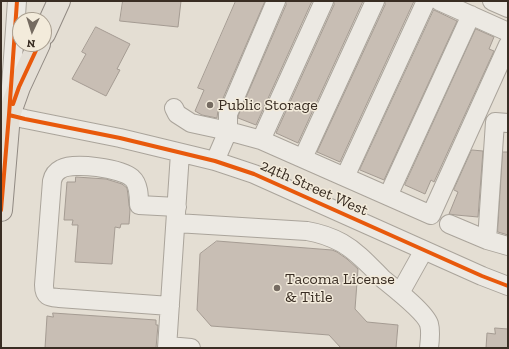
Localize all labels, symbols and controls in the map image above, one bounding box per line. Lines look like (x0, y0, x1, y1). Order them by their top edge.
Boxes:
north arrow (12, 12, 52, 52)
text: N (27, 37, 36, 50)
place label: Public Storage (218, 95, 318, 115)
marker: Public Storage (205, 100, 215, 110)
street label: 24th Street West (257, 156, 371, 220)
place label: Tacoma License & Title (285, 269, 395, 307)
marker: Tacoma License & Title (272, 283, 282, 293)

